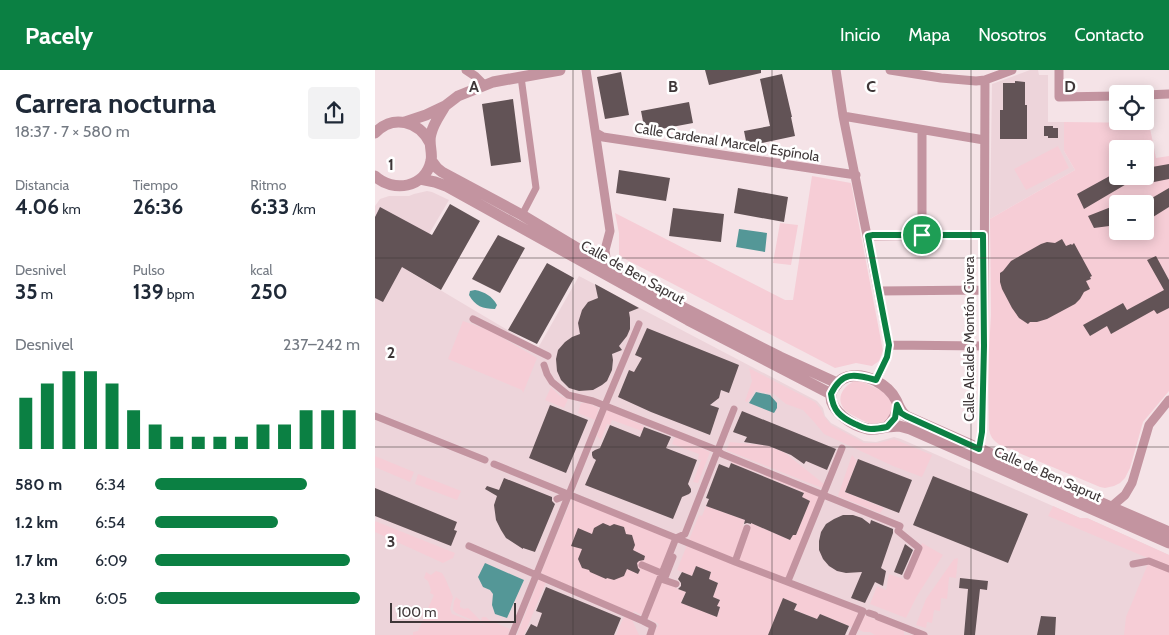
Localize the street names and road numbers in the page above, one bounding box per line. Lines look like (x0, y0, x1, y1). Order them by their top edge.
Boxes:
street label: Calle Cardenal Marcelo Espínola (633, 118, 821, 166)
street label: Calle de Ben Saprut (578, 236, 688, 308)
street label: Calle Alcalde Montón Civera (960, 256, 978, 422)
street label: Calle de Ben Saprut (991, 442, 1105, 506)

